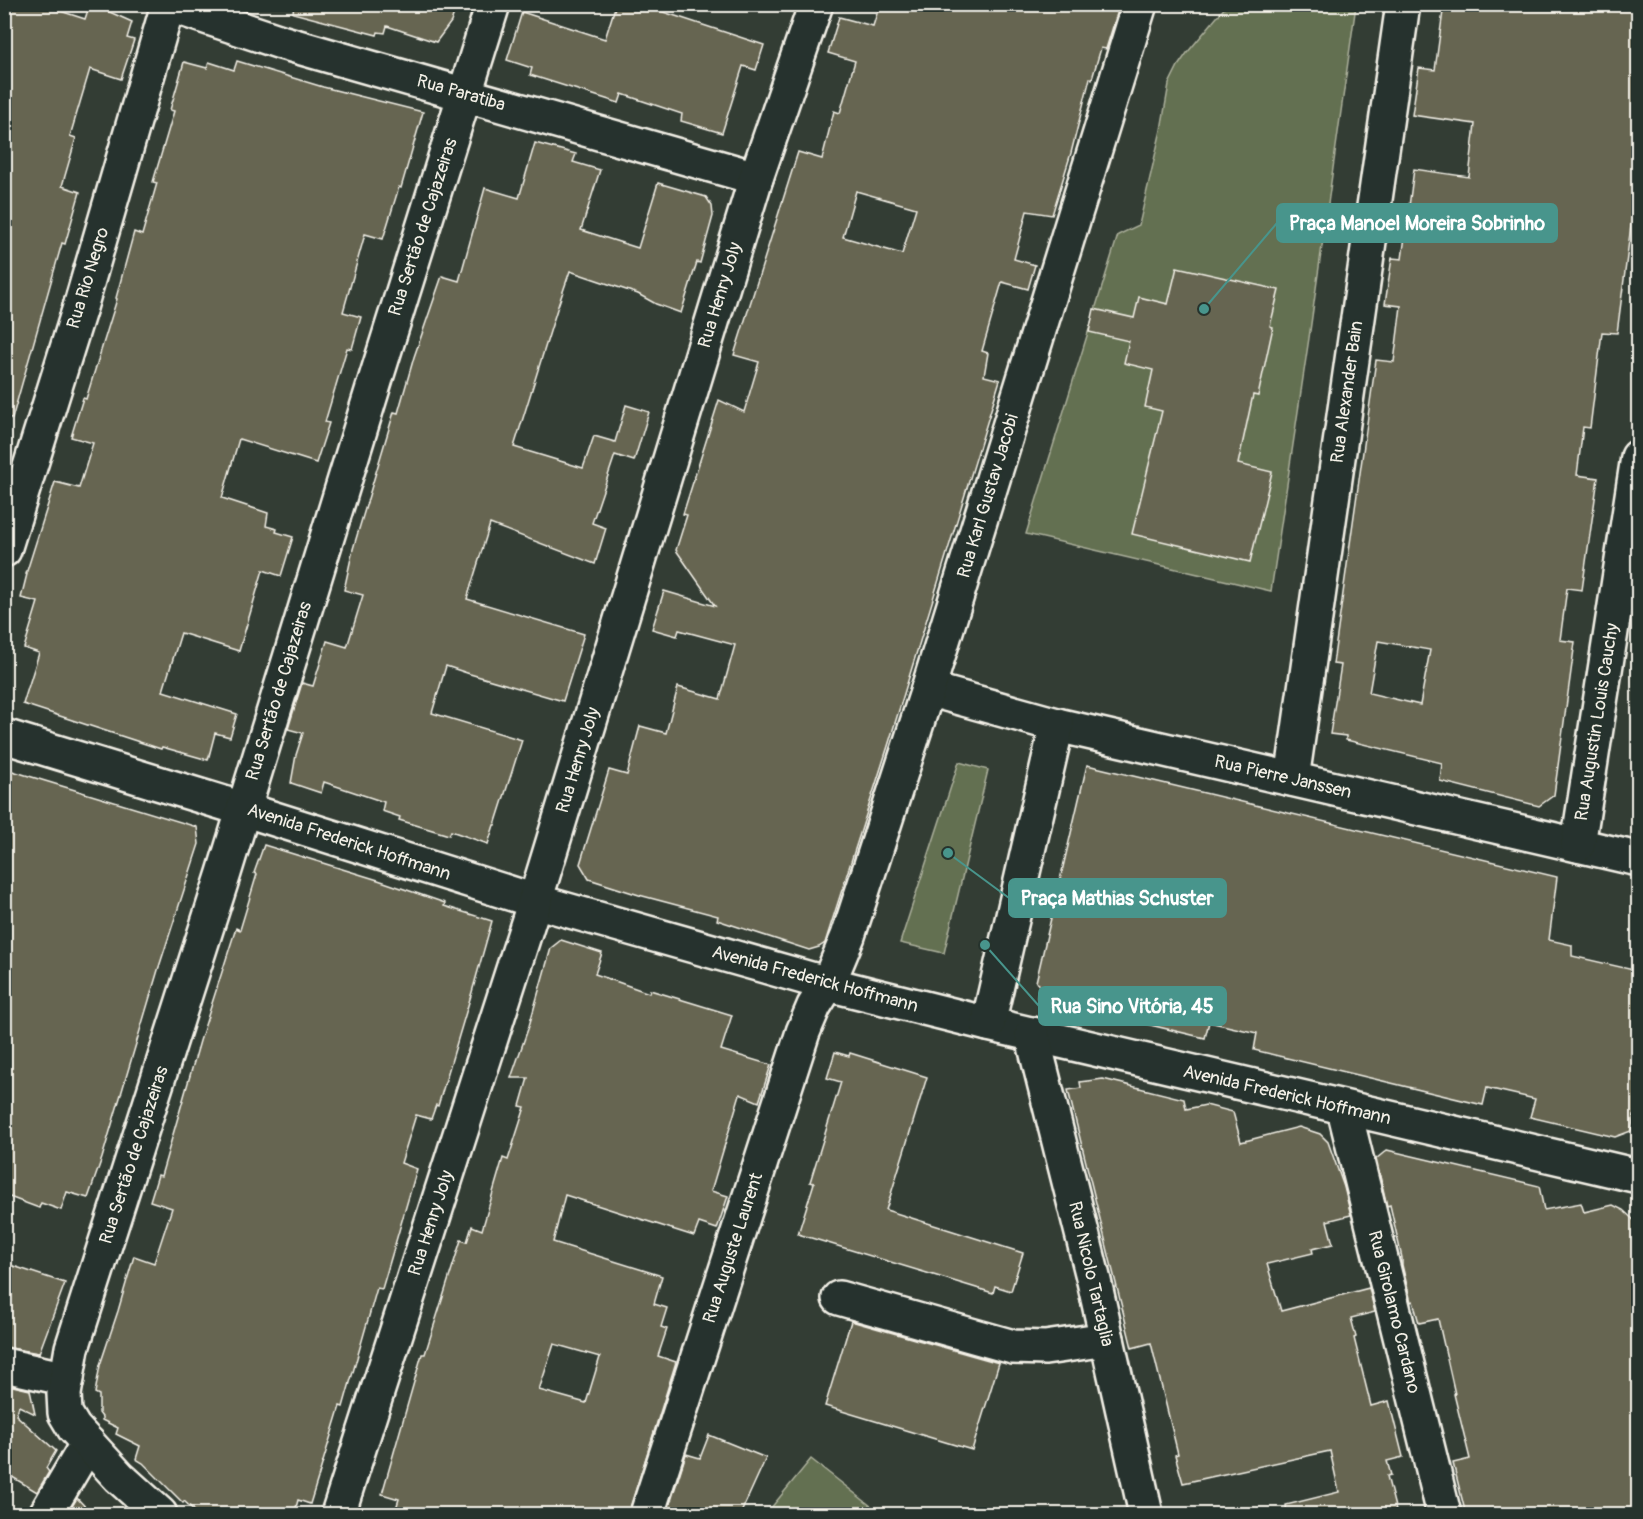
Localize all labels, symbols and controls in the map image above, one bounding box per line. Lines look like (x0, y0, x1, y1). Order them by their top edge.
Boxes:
street label: Rua Paratiba (414, 69, 508, 117)
street label: Rua Sertão de Cajazeiras (383, 135, 463, 319)
callout: Praça Manoel Moreira Sobrinho (1277, 204, 1557, 242)
text: Praça Manoel Moreira Sobrinho (1289, 211, 1545, 236)
street label: Rua Rio Negro (62, 224, 114, 331)
street label: Rua Henry Joly (693, 239, 747, 351)
street label: Rua Alexander Bain (1326, 319, 1368, 465)
street label: Rua Karl Gustav Jacobi (952, 411, 1024, 581)
street label: Rua Sertão de Cajazeiras (241, 599, 317, 783)
street label: Rua Augustin Louis Cauchy (1570, 621, 1624, 822)
street label: Rua Henry Joly (551, 704, 605, 816)
street label: Rua Pierre Janssen (1212, 750, 1354, 804)
street label: Avenida Frederick Hoffmann (244, 798, 454, 886)
callout: Praça Mathias Schuster (1009, 879, 1226, 917)
text: Praça Mathias Schuster (1020, 886, 1214, 911)
street label: Avenida Frederick Hoffmann (709, 940, 921, 1018)
callout: Rua Sino Vitória, 45 (1039, 987, 1226, 1025)
text: Rua Sino Vitória, 45 (1050, 994, 1214, 1019)
street label: Avenida Frederick Hoffmann (1181, 1060, 1393, 1130)
street label: Rua Sertão de Cajazeiras (94, 1063, 174, 1247)
street label: Rua Henry Joly (403, 1167, 459, 1279)
street label: Rua Auguste Laurent (698, 1169, 768, 1326)
street label: Rua Nicolo Tartaglia (1063, 1199, 1119, 1349)
street label: Rua Girolamo Cardano (1363, 1228, 1425, 1396)

